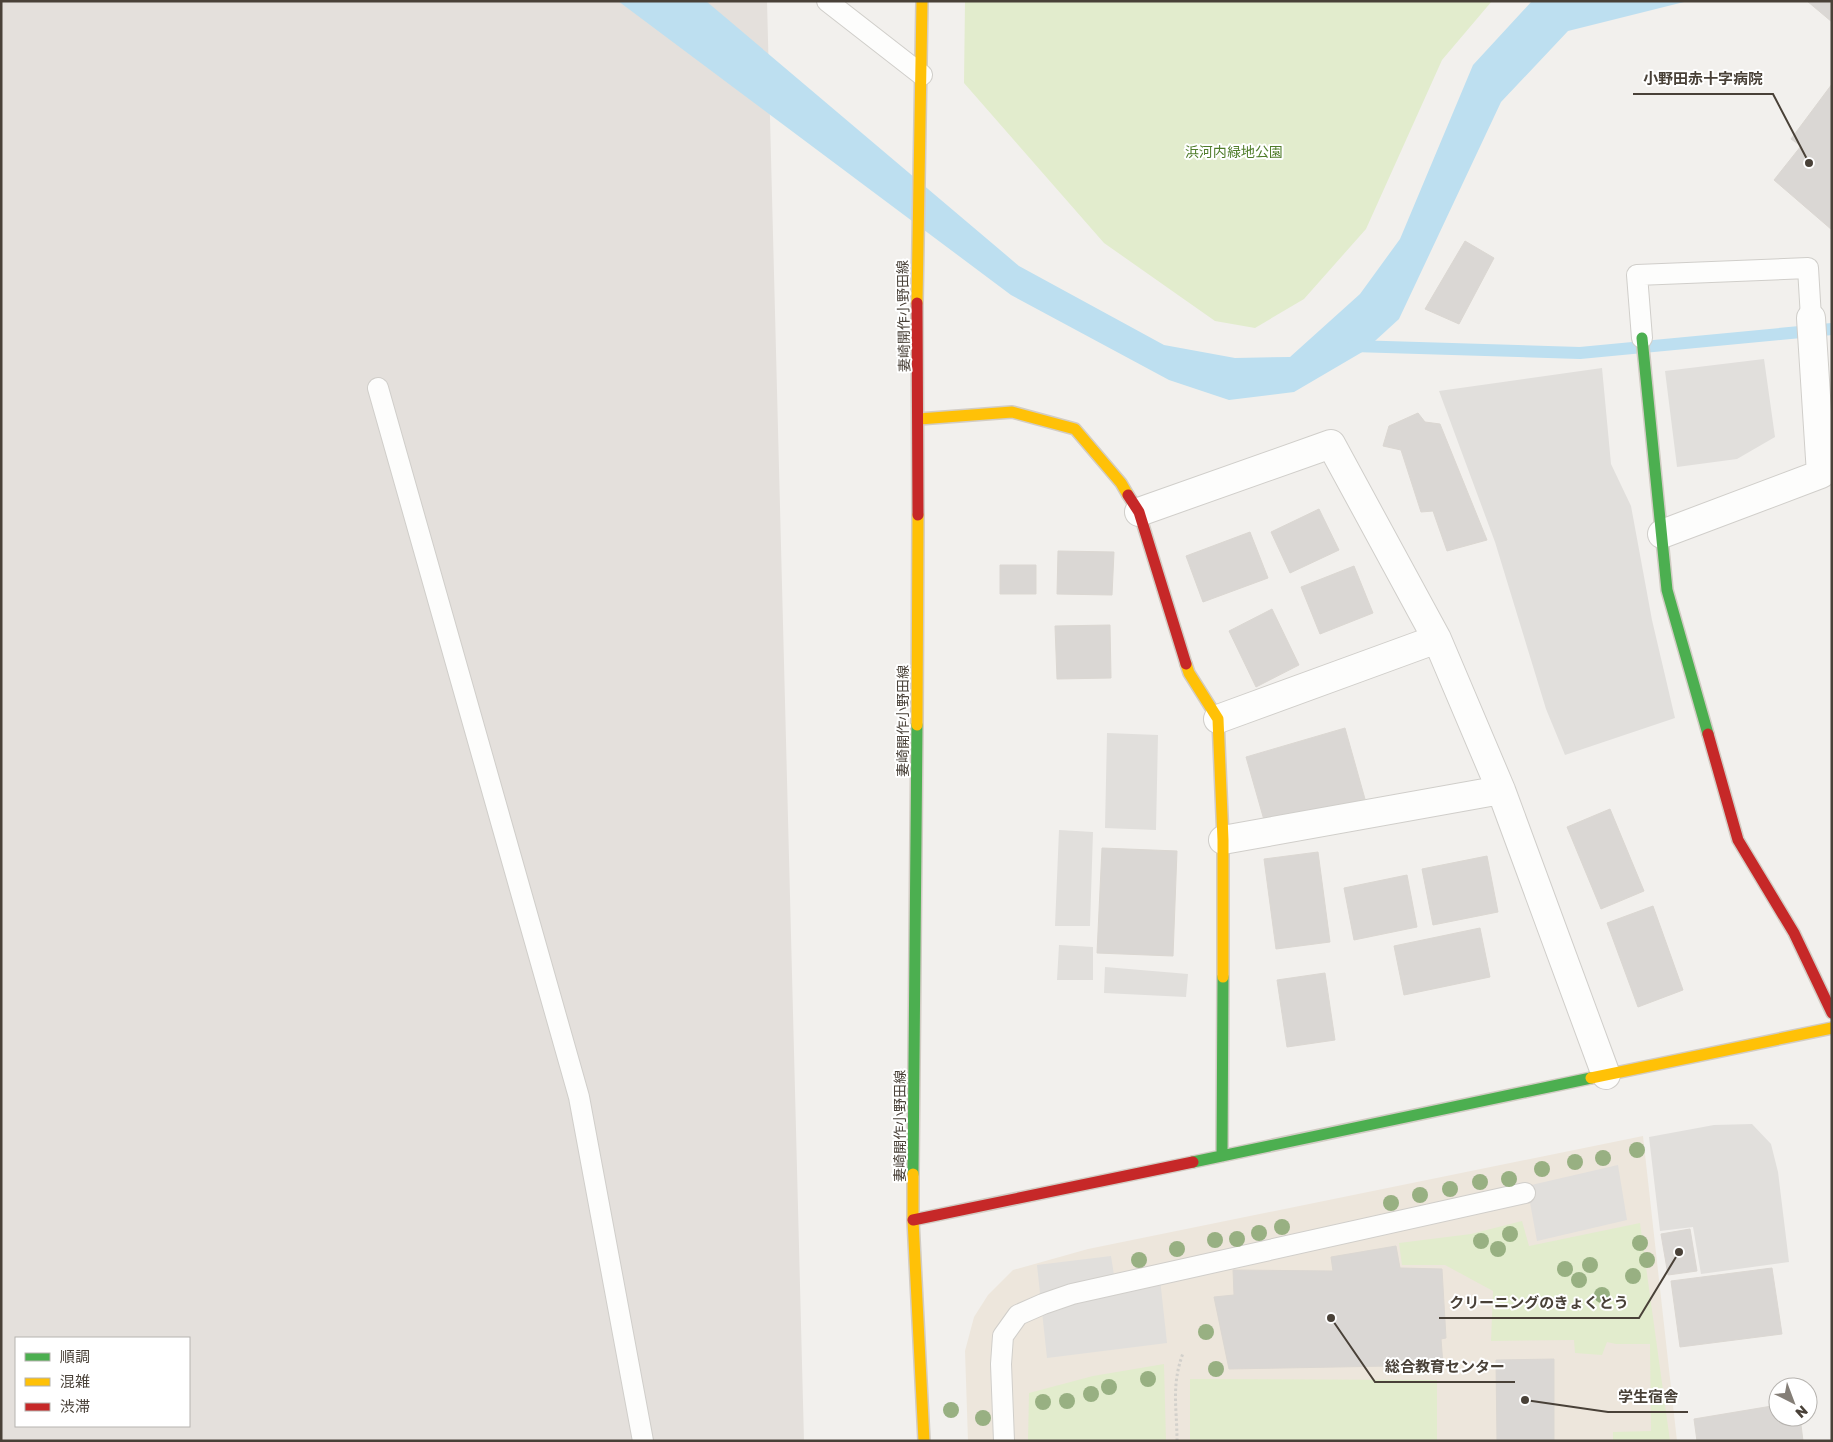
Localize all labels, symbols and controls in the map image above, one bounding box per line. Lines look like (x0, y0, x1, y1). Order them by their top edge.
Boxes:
callout: 小野田赤十字病院 (1633, 64, 1773, 94)
text: 小野田赤十字病院 (1643, 69, 1763, 87)
park label: 浜河内緑地公園 (1185, 143, 1283, 160)
street label: 妻崎開作小野田線 (894, 260, 912, 372)
street label: 妻崎開作小野田線 (894, 665, 911, 777)
street label: 妻崎開作小野田線 (891, 1070, 908, 1182)
callout: クリーニングのきょくとう (1439, 1288, 1639, 1318)
text: クリーニングのきょくとう (1449, 1293, 1629, 1311)
legend (15, 1337, 190, 1427)
text: 順調 (60, 1347, 90, 1365)
callout: 総合教育センター (1375, 1352, 1515, 1382)
text: 総合教育センター (1385, 1357, 1505, 1375)
text: 混雑 (60, 1372, 90, 1390)
north arrow (1768, 1377, 1818, 1427)
callout: 学生宿舎 (1608, 1382, 1688, 1412)
text: 学生宿舎 (1618, 1387, 1679, 1405)
text: 渋滞 (60, 1397, 90, 1415)
text: N (1792, 1402, 1812, 1422)

